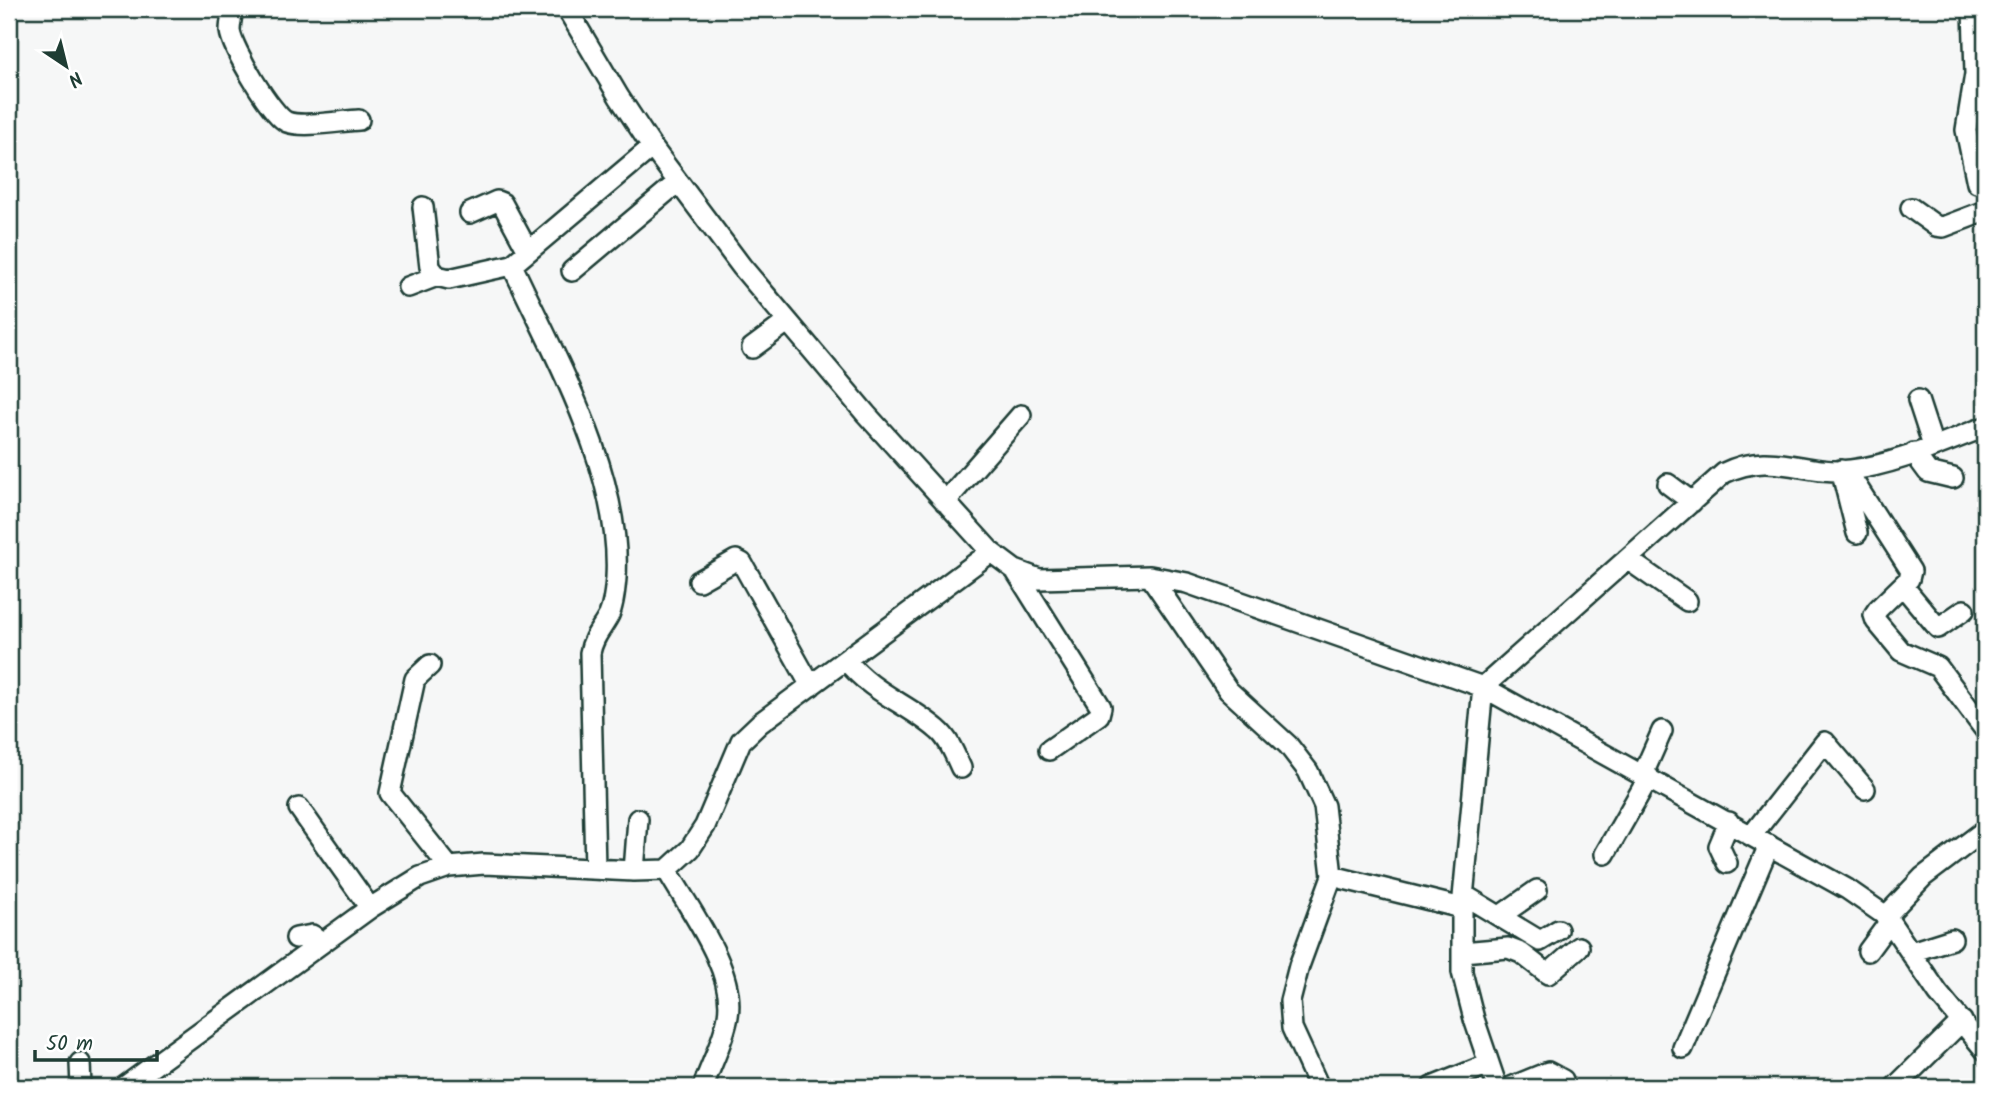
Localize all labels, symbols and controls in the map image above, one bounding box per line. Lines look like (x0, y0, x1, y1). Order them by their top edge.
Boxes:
north arrow (32, 32, 102, 102)
text: N (61, 63, 88, 94)
scale bar (35, 1019, 158, 1063)
text: 50 m (46, 1028, 93, 1061)

